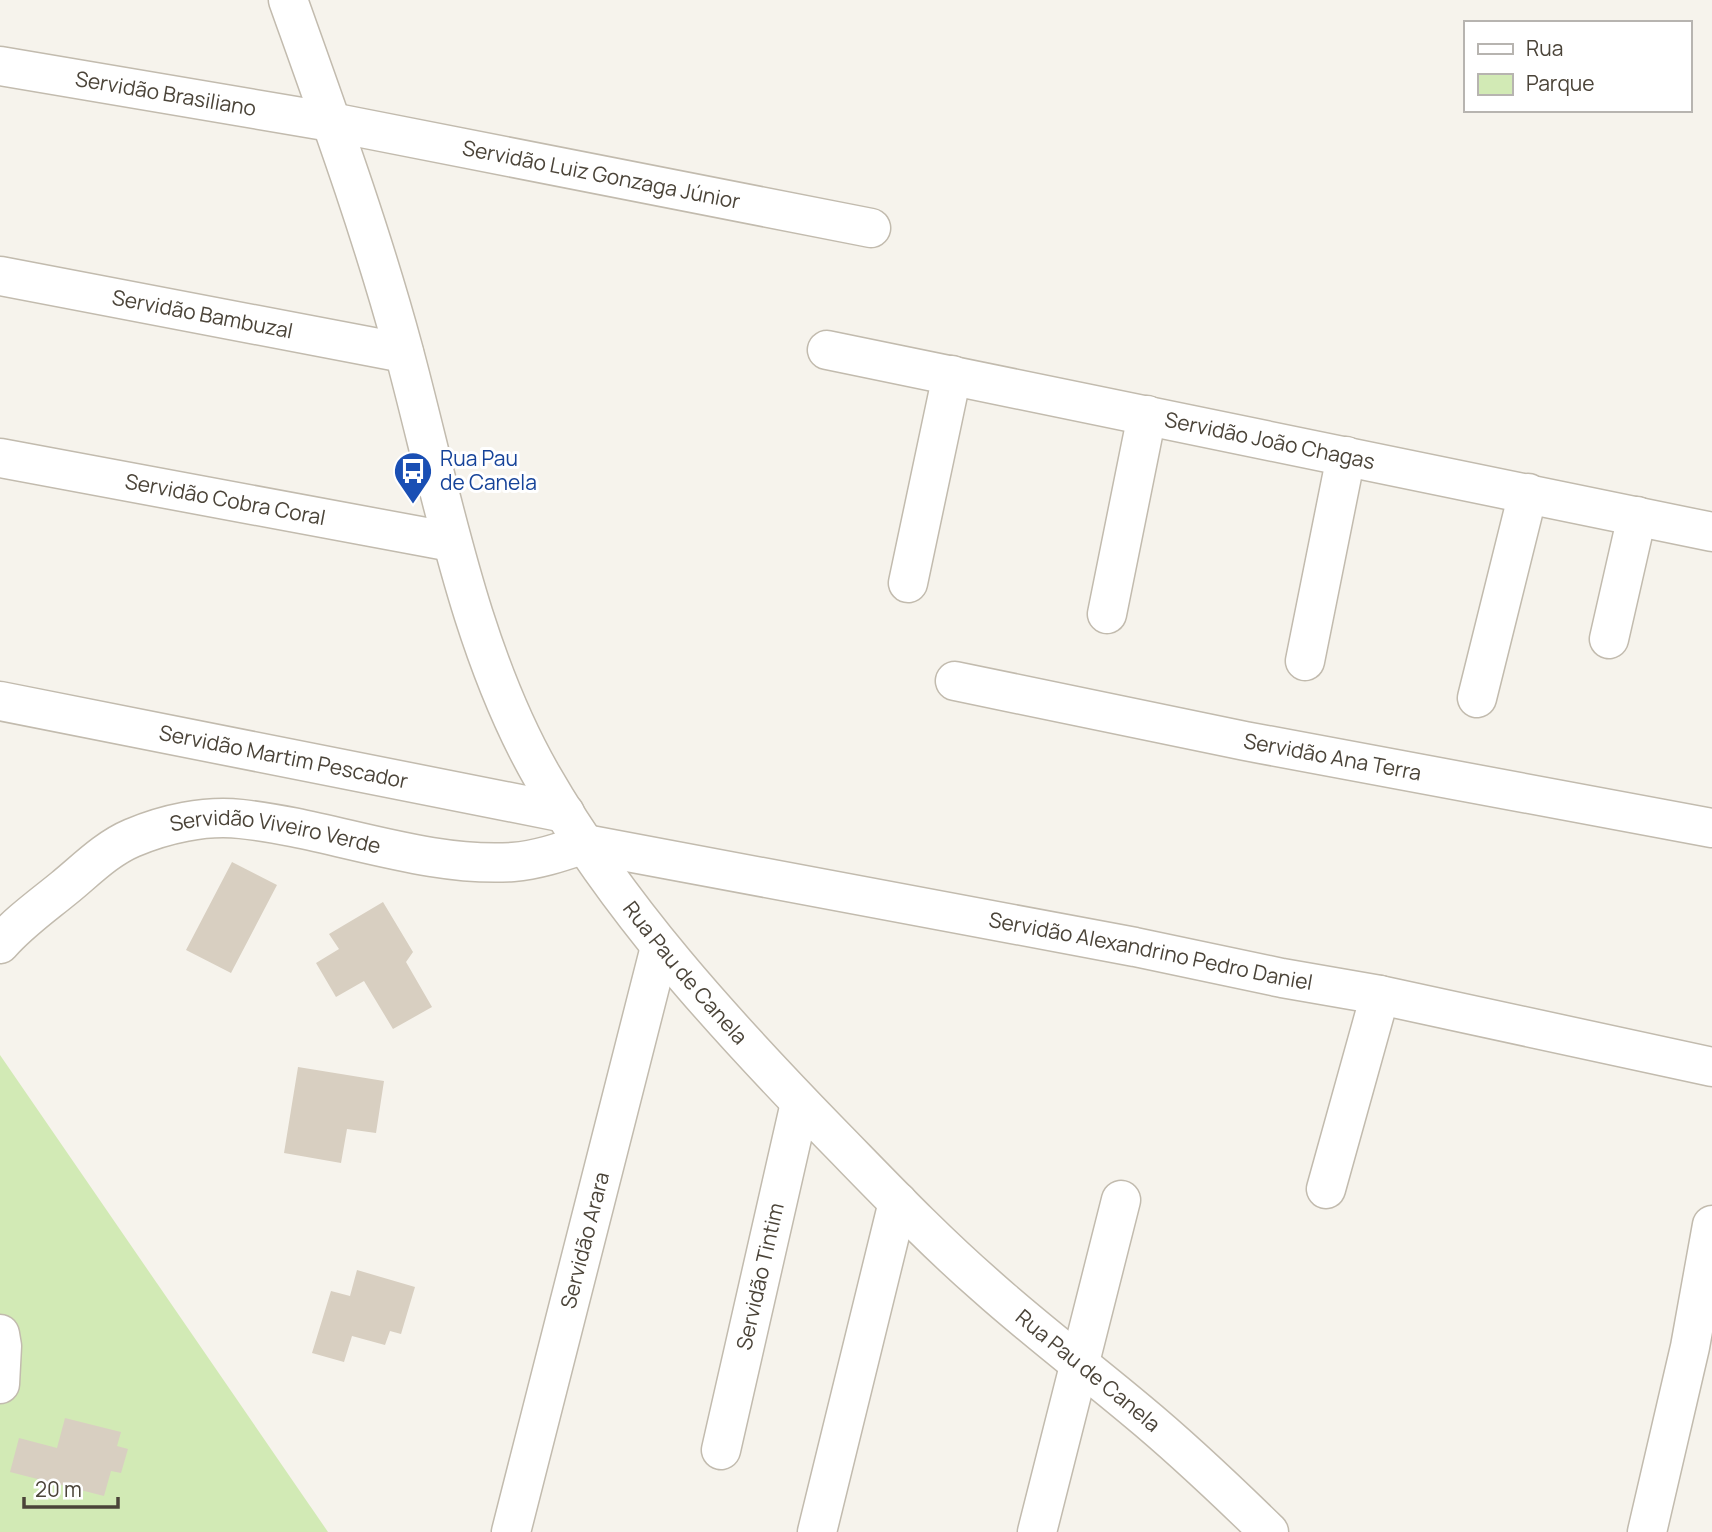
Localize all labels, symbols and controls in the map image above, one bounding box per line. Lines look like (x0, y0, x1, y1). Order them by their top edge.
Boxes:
legend (1464, 21, 1691, 112)
text: Rua (1526, 34, 1563, 62)
street label: Servidão Brasiliano (73, 64, 258, 122)
text: Parque (1526, 69, 1595, 97)
street label: Servidão Luiz Gonzaga Júnior (460, 133, 743, 215)
street label: Servidão Bambuzal (110, 283, 295, 345)
street label: Servidão João Chagas (1162, 405, 1378, 475)
place label: Rua Pau de Canela (440, 444, 537, 496)
bus stop icon: Rua Pau de Canela (392, 450, 434, 505)
street label: Servidão Cobra Coral (123, 467, 328, 531)
street label: Servidão Martim Pescador (157, 718, 411, 795)
street label: Servidão Ana Terra (1241, 726, 1424, 787)
street label: Servidão Viveiro Verde (167, 803, 384, 860)
street label: Rua Pau de Canela (617, 895, 754, 1050)
street label: Servidão Alexandrino Pedro Daniel (987, 905, 1315, 996)
street label: Servidão Arara (553, 1169, 615, 1311)
street label: Servidão Tintim (729, 1200, 790, 1353)
street label: Rua Pau de Canela (1010, 1303, 1167, 1438)
scale bar (24, 1466, 119, 1510)
text: 20 m (35, 1475, 82, 1503)

